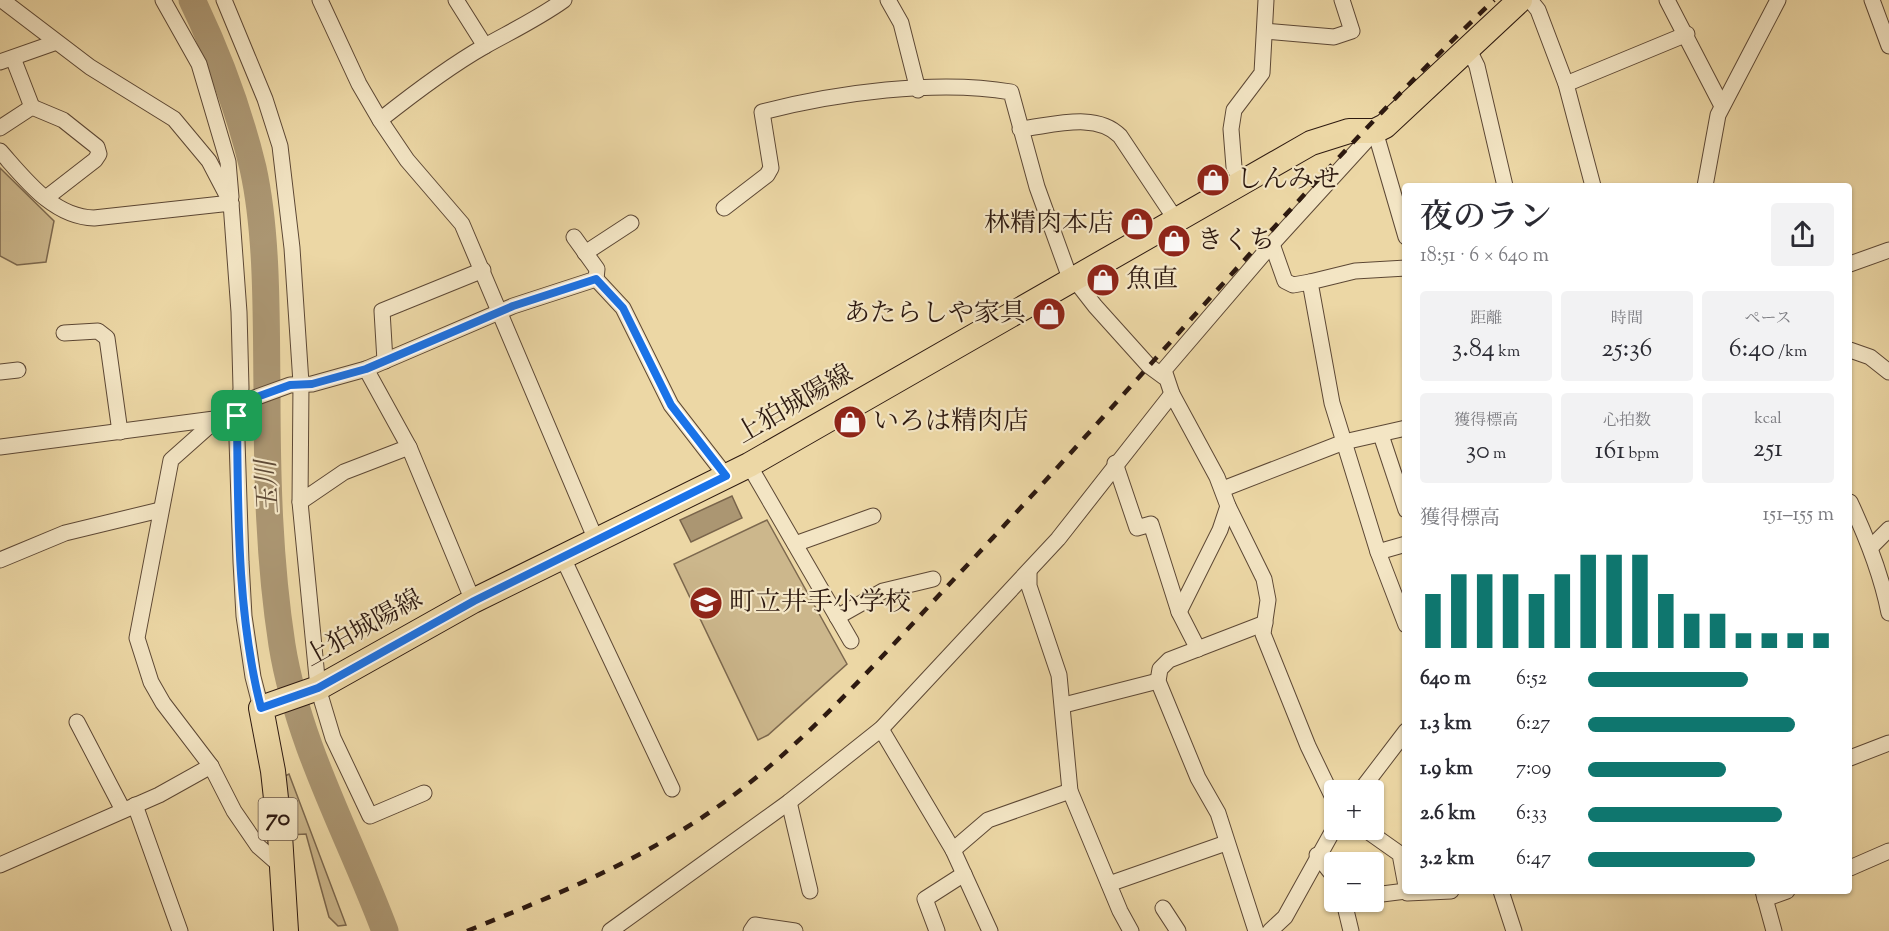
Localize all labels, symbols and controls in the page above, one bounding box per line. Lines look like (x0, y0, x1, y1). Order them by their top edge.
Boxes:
shop icon: しんみせ (1195, 162, 1231, 198)
place label: しんみせ (1236, 162, 1340, 199)
text: 夜のラン (1420, 195, 1552, 243)
button: share (1771, 203, 1834, 266)
place label: 林精肉本店 (984, 206, 1114, 243)
shop icon: 林精肉本店 (1119, 206, 1155, 242)
shop icon: きくち (1156, 223, 1192, 259)
place label: きくち (1197, 223, 1275, 260)
text: 18:51 · 6 × 640 m (1420, 242, 1549, 271)
shop icon: 魚直 (1085, 262, 1121, 298)
place label: 魚直 (1126, 262, 1178, 299)
place label: あたらしや家具 (844, 296, 1026, 333)
shop icon: あたらしや家具 (1031, 296, 1067, 332)
text: 距離 (1470, 308, 1502, 331)
text: 時間 (1611, 308, 1643, 331)
text: ペース (1744, 308, 1792, 331)
text: 3.84 (1452, 331, 1495, 368)
text: 25:36 (1601, 331, 1653, 368)
text: 6:40 (1729, 331, 1775, 368)
text: km (1495, 341, 1520, 364)
text: /km (1775, 341, 1807, 364)
street label: 上狛城陽線 (729, 356, 861, 454)
pin (211, 390, 262, 441)
icon: arrive (220, 399, 253, 432)
shop icon: いろは精肉店 (832, 404, 868, 440)
place label: いろは精肉店 (873, 404, 1029, 441)
text: kcal (1754, 408, 1782, 431)
text: 獲得標高 (1454, 410, 1518, 433)
text: 心拍数 (1603, 410, 1651, 433)
text: 251 (1753, 431, 1783, 468)
text: 30 (1466, 433, 1490, 470)
text: 161 (1595, 433, 1625, 470)
text: m (1490, 443, 1506, 466)
text: bpm (1625, 443, 1659, 466)
water label: 玉川 (248, 456, 290, 515)
text: 151–155 m (1763, 501, 1834, 530)
text: 獲得標高 (1420, 505, 1500, 534)
street label: 上狛城陽線 (298, 581, 430, 677)
school or university icon: 町立井手小学校 (688, 585, 724, 621)
place label: 町立井手小学校 (729, 585, 911, 622)
text: 640 m (1420, 665, 1471, 694)
text: 6:52 (1516, 665, 1547, 694)
text: 1.3 km (1420, 710, 1472, 739)
text: 6:27 (1516, 710, 1550, 739)
text: 1.9 km (1420, 755, 1473, 784)
text: 7:09 (1516, 755, 1551, 784)
map controls (1324, 780, 1384, 912)
button: + (1324, 780, 1384, 840)
road number: 70 (258, 798, 298, 840)
text: 2.6 km (1420, 800, 1476, 829)
text: 6:33 (1516, 800, 1547, 829)
text: 3.2 km (1420, 845, 1474, 874)
text: 6:47 (1516, 845, 1551, 874)
button: − (1324, 852, 1384, 912)

